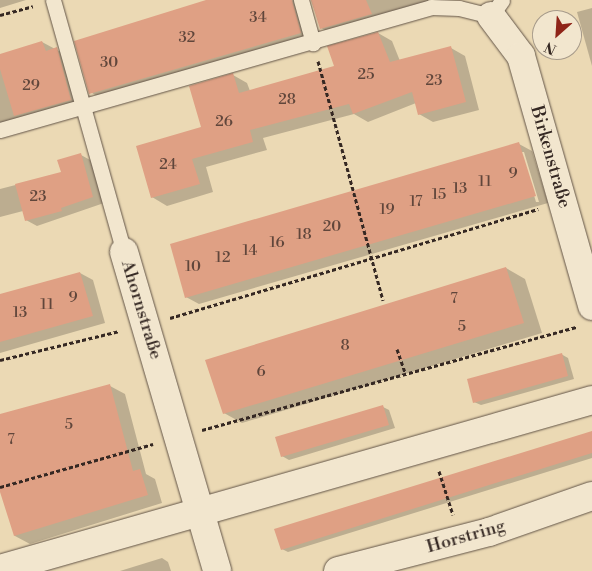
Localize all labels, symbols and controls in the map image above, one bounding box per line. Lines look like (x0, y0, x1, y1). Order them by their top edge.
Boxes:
house number: 34 (249, 9, 267, 27)
north arrow (532, 10, 582, 60)
house number: 32 (179, 29, 195, 47)
text: N (542, 37, 560, 58)
house number: 30 (100, 54, 118, 72)
house number: 25 (358, 66, 374, 84)
house number: 23 (426, 72, 442, 90)
house number: 29 (22, 77, 40, 95)
house number: 28 (278, 91, 296, 109)
street label: Birkenstraße (525, 103, 575, 211)
house number: 26 (215, 113, 233, 131)
house number: 24 (159, 156, 177, 174)
house number: 9 (508, 165, 518, 183)
house number: 11 (478, 173, 492, 191)
house number: 13 (453, 180, 467, 198)
house number: 15 (432, 186, 446, 204)
house number: 23 (30, 188, 46, 206)
house number: 17 (409, 193, 423, 211)
house number: 19 (379, 201, 395, 219)
house number: 20 (323, 218, 341, 236)
house number: 18 (296, 226, 312, 244)
house number: 16 (269, 234, 285, 252)
house number: 14 (243, 242, 257, 260)
house number: 12 (215, 249, 231, 267)
street label: Ahornstraße (116, 258, 166, 362)
house number: 10 (185, 258, 201, 276)
house number: 9 (68, 289, 78, 307)
house number: 7 (450, 290, 458, 308)
house number: 11 (40, 296, 54, 314)
house number: 13 (13, 304, 27, 322)
house number: 5 (458, 318, 466, 336)
house number: 8 (340, 337, 350, 355)
house number: 6 (256, 363, 266, 381)
house number: 5 (65, 416, 73, 434)
house number: 7 (7, 431, 15, 449)
street label: Horstring (424, 515, 508, 559)

